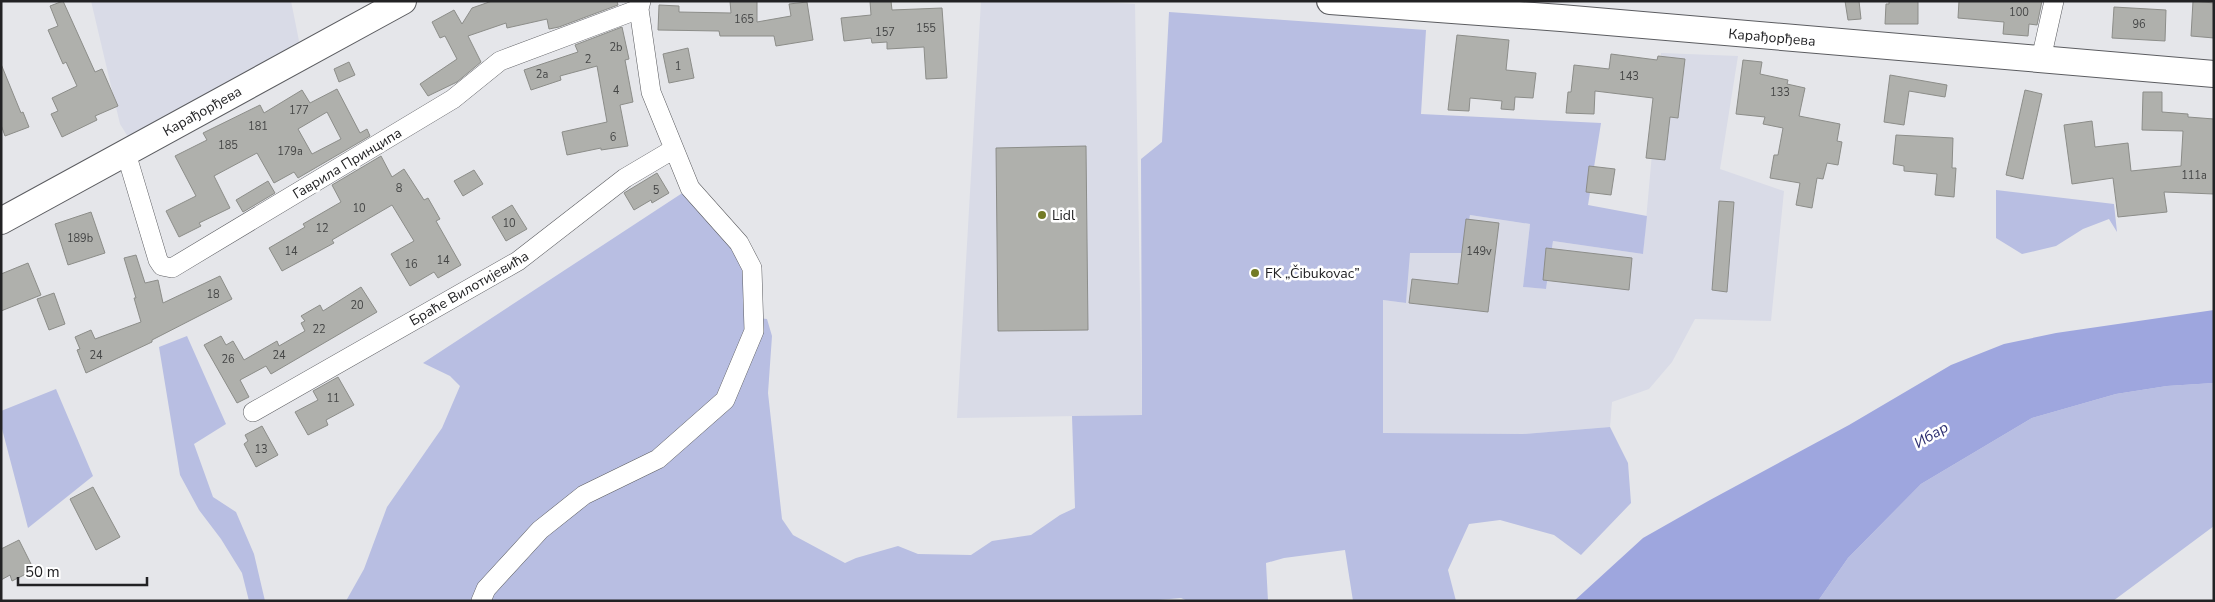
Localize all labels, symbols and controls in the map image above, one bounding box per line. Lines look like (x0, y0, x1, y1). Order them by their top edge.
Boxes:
house number: 100 (2009, 5, 2029, 20)
house number: 165 (734, 12, 754, 27)
house number: 96 (2132, 17, 2146, 32)
house number: 155 (916, 21, 936, 36)
street label: Карађорђева (1728, 24, 1816, 51)
house number: 157 (875, 25, 895, 40)
house number: 2b (609, 40, 623, 55)
house number: 2 (585, 52, 591, 67)
house number: 1 (675, 59, 681, 74)
house number: 2a (536, 67, 548, 82)
house number: 143 (1619, 69, 1639, 84)
street label: Карађорђева (159, 82, 245, 141)
house number: 4 (613, 83, 620, 98)
house number: 133 (1770, 85, 1790, 100)
house number: 177 (289, 103, 309, 118)
house number: 181 (248, 119, 268, 134)
street label: Гаврила Принципа (289, 123, 405, 204)
house number: 6 (610, 130, 617, 145)
house number: 185 (218, 138, 238, 153)
house number: 179a (277, 144, 303, 159)
house number: 111a (2181, 168, 2207, 183)
house number: 8 (396, 181, 403, 196)
house number: 5 (653, 183, 660, 198)
house number: 10 (352, 201, 366, 216)
place label: Lidl (1052, 206, 1076, 225)
marker: Lidl (1036, 209, 1048, 221)
house number: 10 (502, 216, 516, 231)
house number: 12 (315, 221, 329, 236)
house number: 189b (67, 231, 93, 246)
house number: 14 (284, 244, 298, 259)
house number: 149v (1466, 244, 1492, 259)
street label: Браће Вилотијевића (406, 246, 532, 330)
house number: 14 (436, 253, 450, 268)
house number: 16 (404, 257, 418, 272)
place label: FK „Čibukovac” (1265, 264, 1360, 283)
marker: FK „Čibukovac” (1249, 267, 1261, 279)
house number: 18 (206, 287, 220, 302)
house number: 20 (350, 298, 364, 313)
house number: 22 (312, 322, 326, 337)
house number: 24 (89, 348, 103, 363)
house number: 24 (272, 348, 286, 363)
house number: 26 (221, 352, 235, 367)
house number: 11 (326, 391, 340, 406)
water label: Ибар (1910, 417, 1952, 453)
house number: 13 (254, 442, 268, 457)
scale bar (18, 554, 146, 586)
text: 50 m (25, 562, 60, 582)

